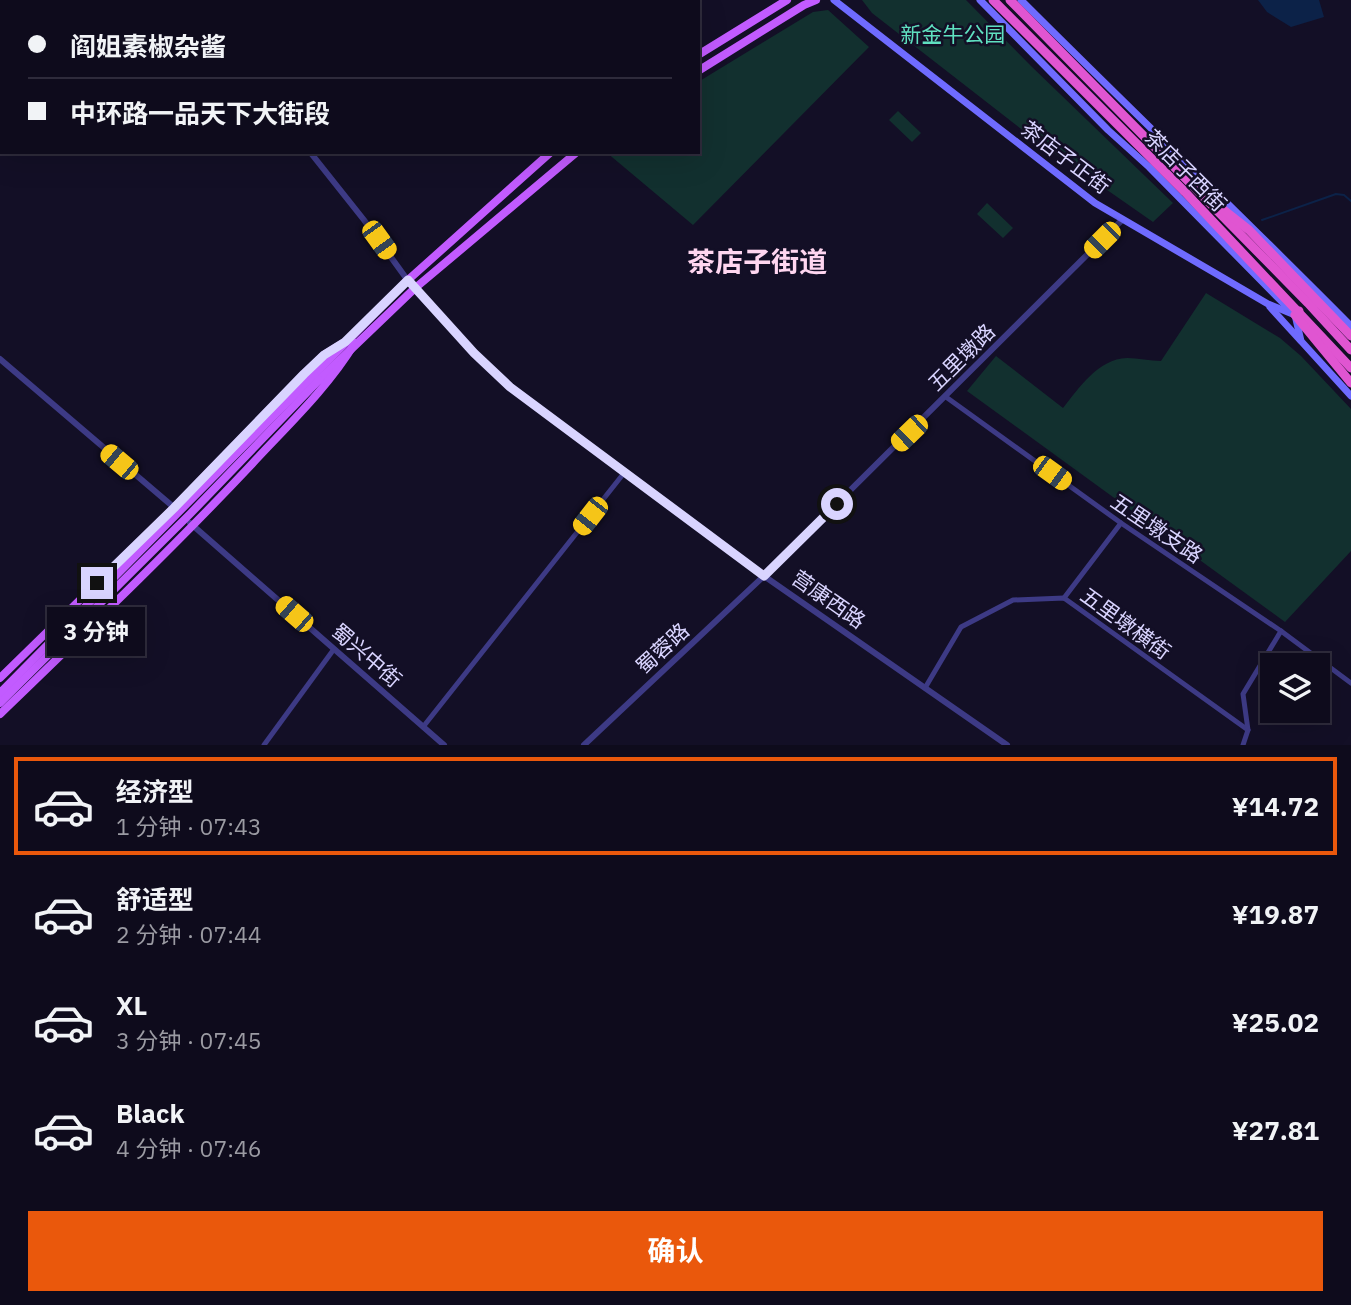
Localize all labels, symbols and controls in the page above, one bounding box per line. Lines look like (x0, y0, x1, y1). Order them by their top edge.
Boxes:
park label: 新金牛公园 (901, 20, 1006, 48)
text: 阎姐素椒杂酱 (70, 29, 226, 63)
text: 中环路一品天下大街段 (70, 96, 330, 130)
street label: 茶店子正街 (1016, 114, 1116, 200)
street label: 茶店子西街 (1139, 123, 1233, 217)
car (359, 217, 400, 263)
car (1080, 218, 1125, 262)
district label: 茶店子街道 (687, 243, 827, 280)
street label: 五里墩路 (921, 317, 1001, 397)
car (887, 411, 932, 455)
car (97, 440, 142, 484)
car (1029, 452, 1076, 494)
street label: 五里墩支路 (1106, 487, 1208, 569)
route start (821, 488, 853, 520)
car (569, 493, 612, 539)
street label: 营康西路 (787, 563, 871, 635)
route end (81, 567, 113, 599)
street label: 五里墩横街 (1075, 581, 1177, 665)
car (272, 592, 317, 636)
callout: 3 分钟 (48, 608, 146, 656)
text: 3 分钟 (63, 616, 129, 646)
street label: 蜀蓉路 (629, 616, 695, 680)
street label: 蜀兴中街 (326, 617, 408, 693)
map controls (1260, 653, 1330, 723)
button: layers (1260, 653, 1330, 723)
text: 经济型 (116, 774, 194, 808)
icon: car (32, 775, 95, 838)
text: ¥14.72 (1232, 789, 1319, 823)
text: 1 分钟 · 07:43 (116, 811, 262, 841)
text: 舒适型 (116, 882, 194, 916)
icon: car (32, 883, 95, 946)
text: ¥19.87 (1232, 897, 1319, 931)
text: 2 分钟 · 07:44 (116, 919, 262, 949)
text: XL (116, 988, 147, 1022)
icon: car (32, 991, 95, 1054)
text: ¥25.02 (1232, 1005, 1319, 1039)
text: 3 分钟 · 07:45 (116, 1025, 262, 1055)
text: Black (116, 1096, 184, 1130)
icon: car (32, 1099, 95, 1162)
text: ¥27.81 (1232, 1113, 1319, 1147)
text: 4 分钟 · 07:46 (116, 1133, 262, 1163)
button: 确认 (28, 1211, 1323, 1291)

